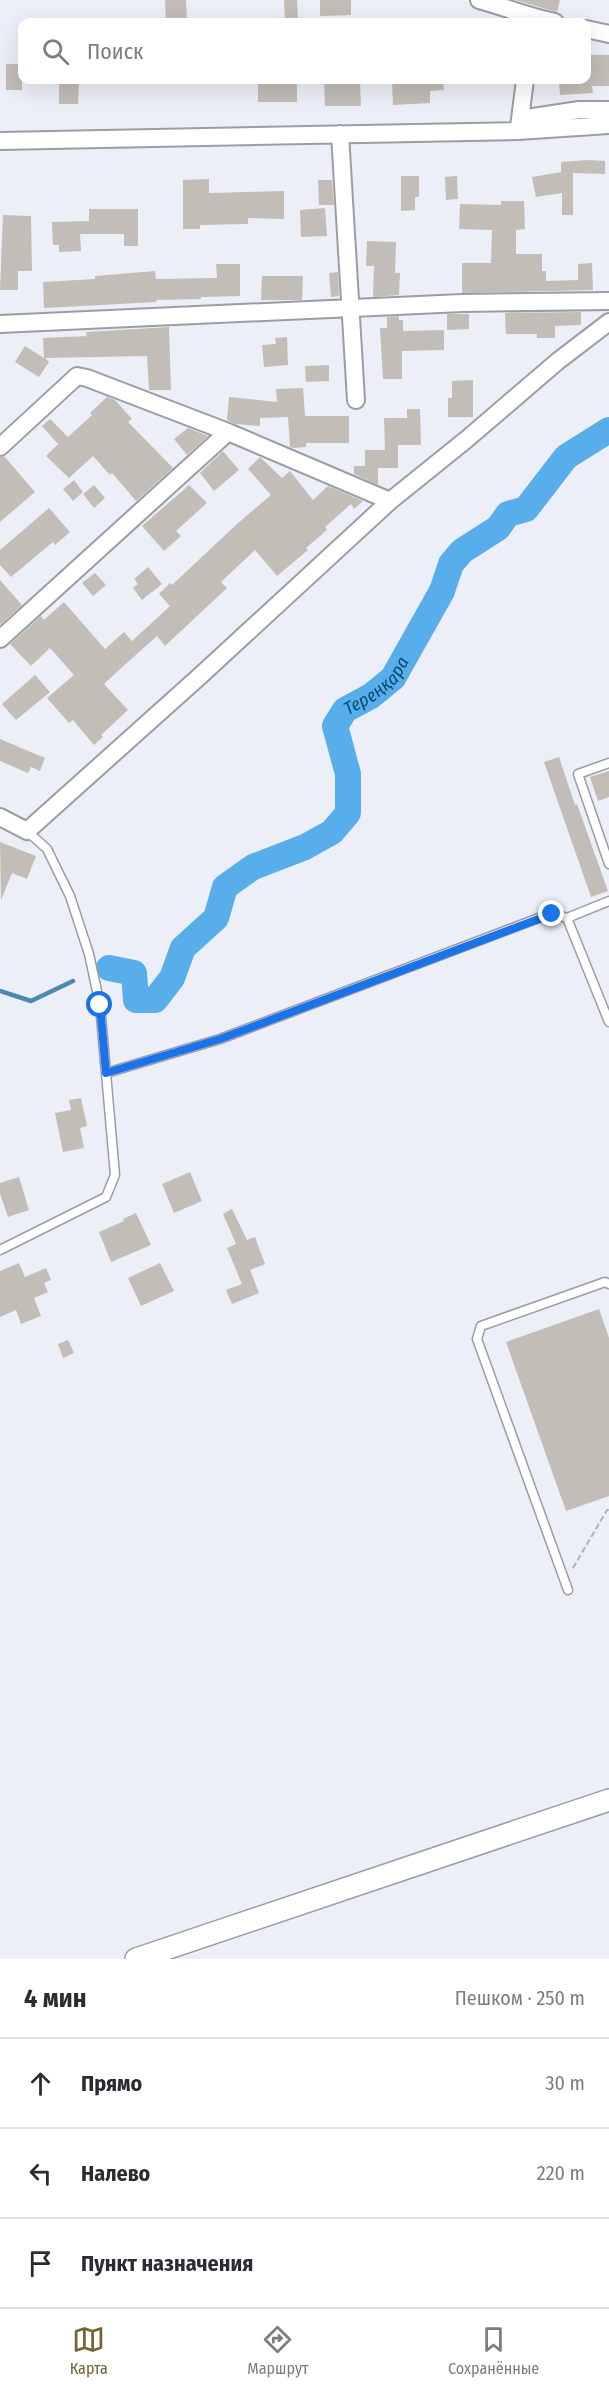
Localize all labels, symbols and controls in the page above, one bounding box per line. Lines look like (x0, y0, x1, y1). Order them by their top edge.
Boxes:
search box (18, 18, 591, 84)
icon: search (39, 35, 72, 68)
text: Поиск (87, 38, 143, 65)
water label: Тереңқара (340, 653, 414, 720)
route end (538, 900, 564, 926)
route start (86, 991, 112, 1017)
text: 4 мин (24, 1983, 86, 2014)
text: Пешком · 250 m (455, 1986, 585, 2010)
icon: ahead (24, 2067, 57, 2100)
text: Прямо (81, 2070, 142, 2097)
text: 30 m (545, 2071, 585, 2095)
icon: left (24, 2157, 57, 2190)
text: Налево (81, 2160, 150, 2187)
text: 220 m (537, 2161, 585, 2185)
icon: arrive (24, 2247, 57, 2280)
text: Пункт назначения (81, 2250, 253, 2277)
tab: Карта (70, 2323, 108, 2378)
tab: Маршрут (247, 2323, 309, 2378)
tab: Сохранённые (448, 2323, 539, 2378)

